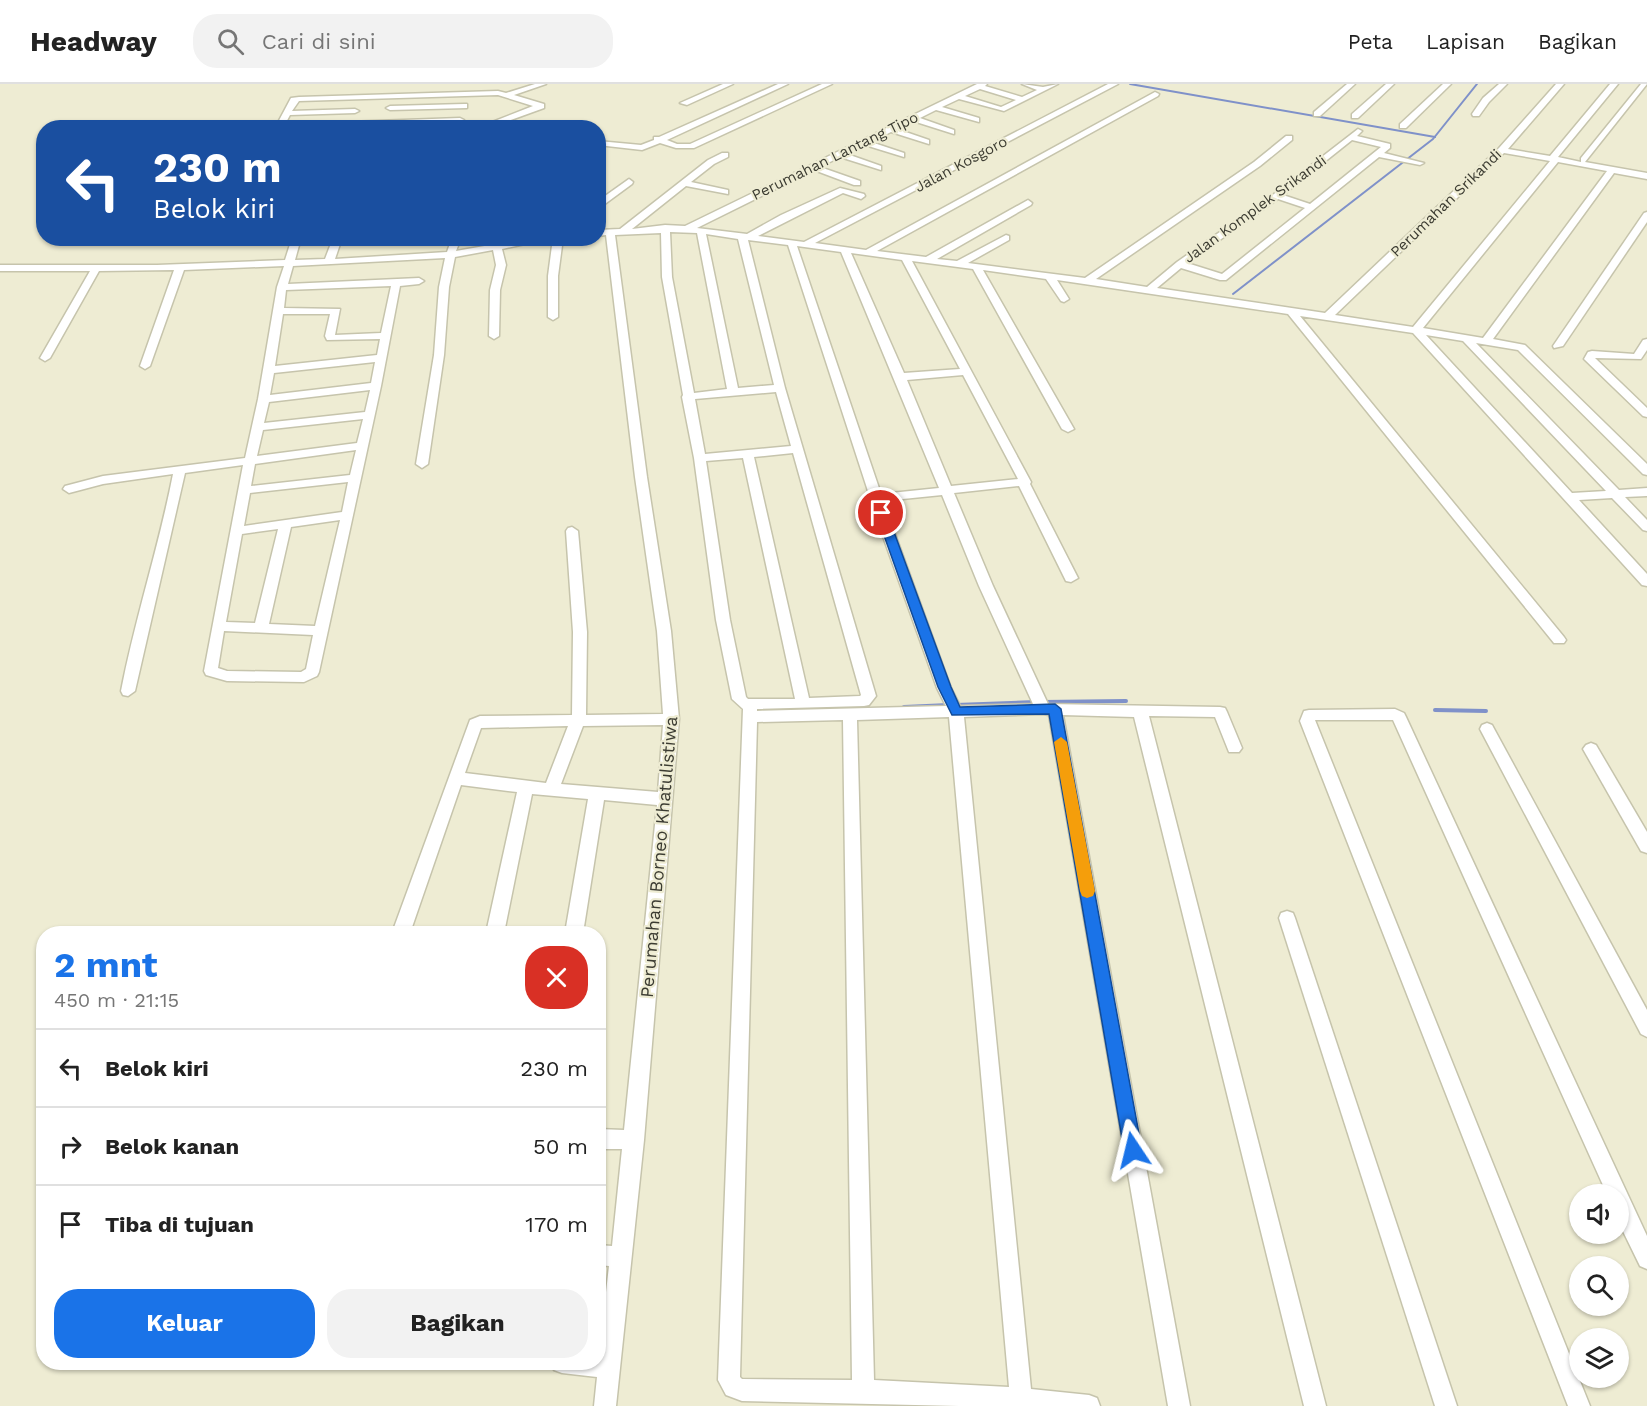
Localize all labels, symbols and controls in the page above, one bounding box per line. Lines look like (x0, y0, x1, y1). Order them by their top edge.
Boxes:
search box (193, 14, 613, 68)
text: Headway (30, 25, 157, 58)
icon: search (214, 25, 247, 58)
text: Cari di sini (262, 29, 376, 54)
text: Peta (1348, 29, 1393, 54)
text: Lapisan (1426, 29, 1505, 54)
text: Bagikan (1538, 29, 1617, 54)
street label: Perumahan Lantang Tipo (749, 108, 921, 204)
street label: Jalan Kosgoro (912, 132, 1010, 196)
text: 230 m (153, 143, 282, 192)
icon: left (54, 144, 132, 222)
street label: Perumahan Srikandi (1387, 145, 1505, 261)
street label: Jalan Komplek Srikandi (1180, 151, 1330, 267)
text: Belok kiri (153, 193, 275, 225)
pin (855, 487, 906, 538)
icon: arrive (864, 496, 897, 529)
street label: Perumahan Borneo Khatulistiwa (636, 715, 681, 999)
text: 2 mnt (54, 944, 158, 986)
button: close (525, 946, 588, 1009)
text: 450 m · 21:15 (54, 988, 179, 1012)
icon: left (54, 1052, 87, 1085)
text: Belok kiri (105, 1056, 209, 1081)
text: 230 m (520, 1056, 588, 1081)
position arrow (1101, 1118, 1165, 1182)
icon: right (54, 1130, 87, 1163)
text: Belok kanan (105, 1134, 239, 1159)
text: 50 m (533, 1134, 588, 1159)
map controls (1569, 1184, 1629, 1388)
button: sound (1569, 1184, 1629, 1244)
icon: arrive (54, 1208, 87, 1241)
text: Tiba di tujuan (105, 1212, 254, 1237)
text: 170 m (525, 1212, 588, 1237)
button: search (1569, 1256, 1629, 1316)
button: Keluar (54, 1289, 315, 1358)
button: Bagikan (327, 1289, 588, 1358)
button: layers (1569, 1328, 1629, 1388)

